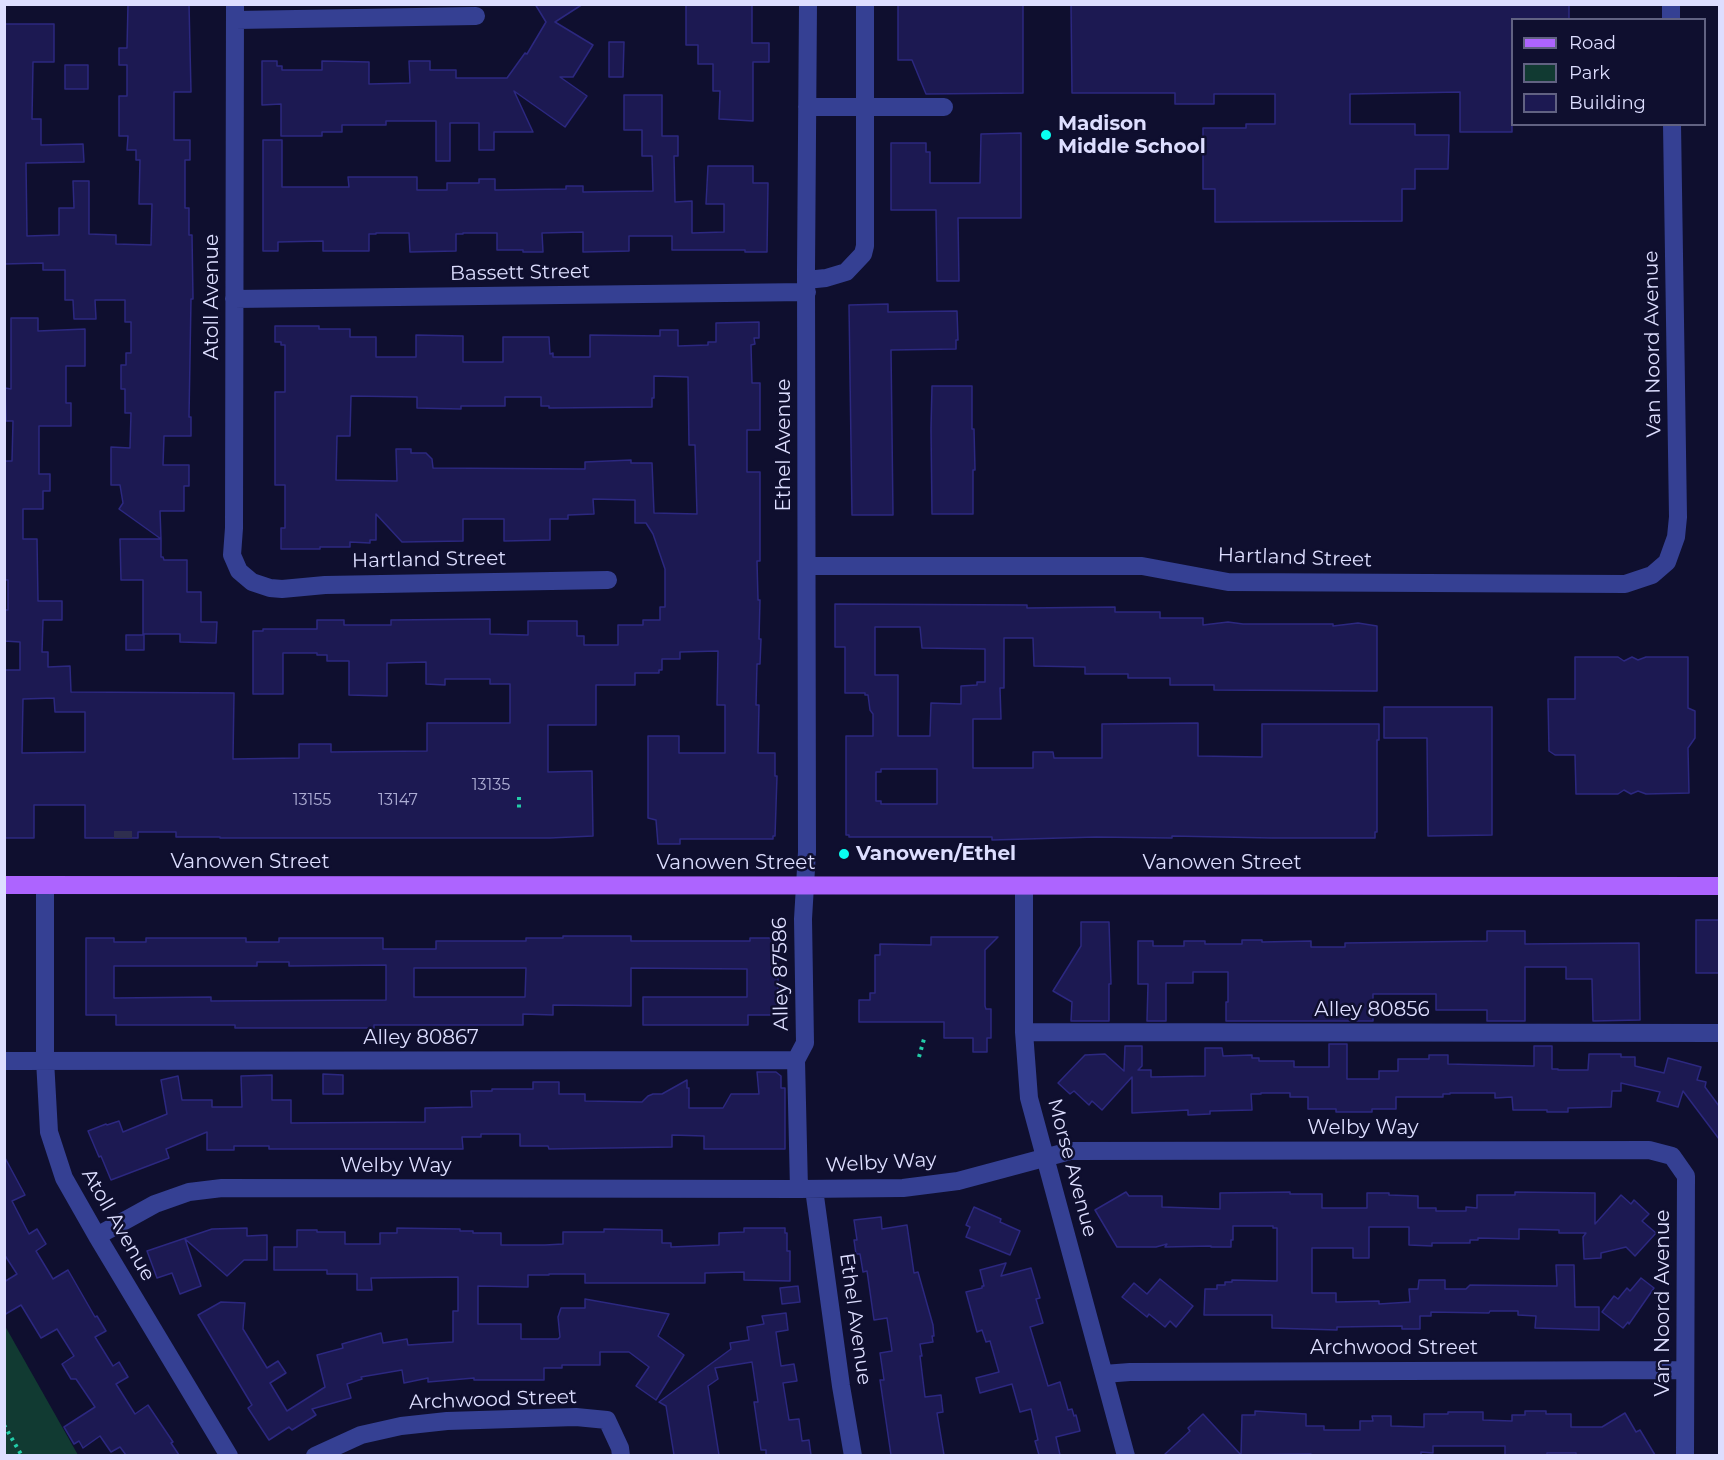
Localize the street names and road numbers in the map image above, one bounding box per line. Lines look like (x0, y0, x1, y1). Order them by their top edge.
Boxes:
street label: Atoll Avenue (200, 234, 224, 360)
street label: Van Noord Avenue (1639, 250, 1667, 438)
street label: Bassett Street (450, 260, 590, 286)
street label: Ethel Avenue (772, 379, 796, 511)
street label: Hartland Street (1217, 543, 1373, 573)
street label: Hartland Street (352, 547, 506, 573)
street label: Vanowen Street (170, 850, 330, 874)
street label: Vanowen Street (656, 851, 816, 875)
street label: Vanowen Street (1142, 851, 1302, 875)
street label: Alley 87586 (768, 917, 794, 1031)
street label: Alley 80856 (1314, 998, 1430, 1022)
street label: Alley 80867 (363, 1026, 479, 1050)
street label: Morse Avenue (1042, 1096, 1102, 1240)
street label: Welby Way (1307, 1116, 1419, 1140)
street label: Welby Way (825, 1148, 937, 1178)
street label: Welby Way (340, 1154, 452, 1178)
street label: Atoll Avenue (76, 1164, 160, 1286)
street label: Van Noord Avenue (1651, 1210, 1675, 1396)
street label: Ethel Avenue (834, 1252, 876, 1386)
street label: Archwood Street (1310, 1336, 1478, 1360)
street label: Archwood Street (409, 1385, 577, 1415)

